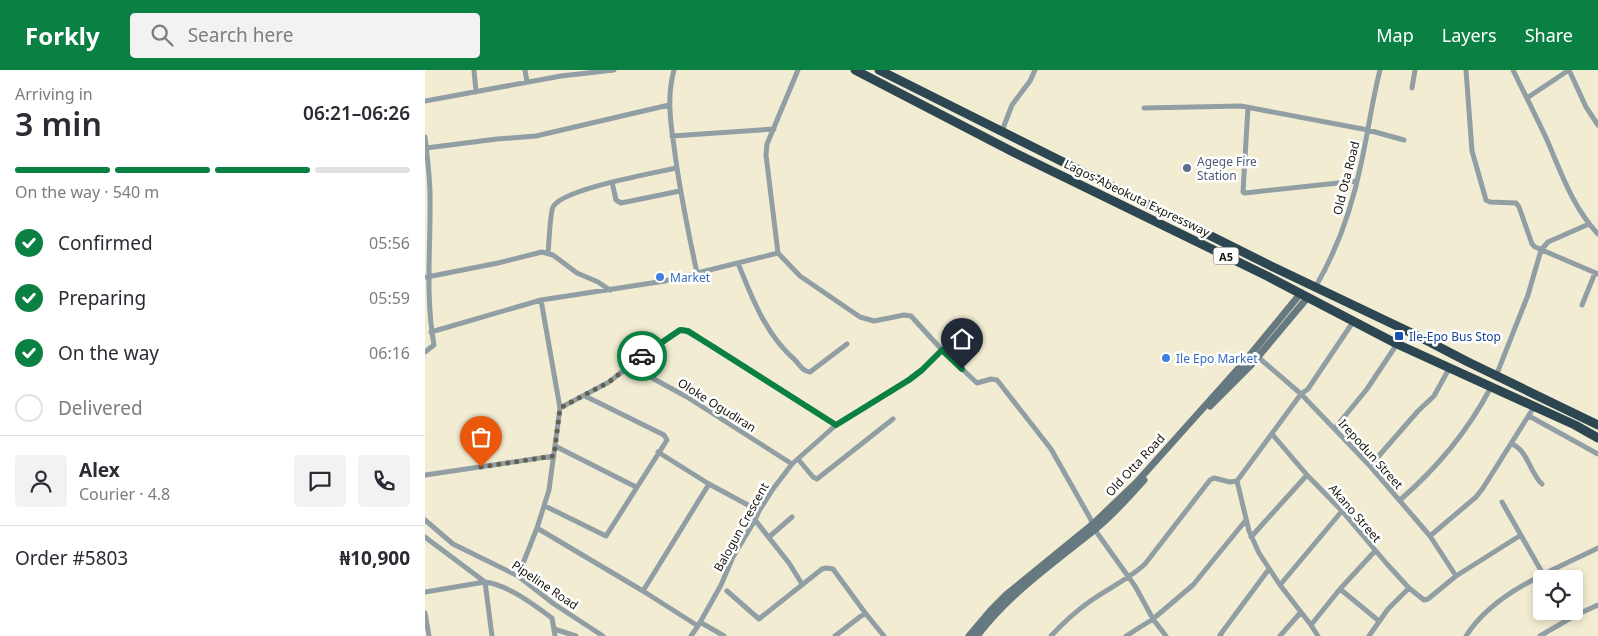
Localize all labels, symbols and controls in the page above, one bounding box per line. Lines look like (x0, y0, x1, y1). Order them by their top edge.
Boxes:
search box (130, 13, 480, 58)
text: Forkly (25, 19, 100, 52)
icon: search (148, 21, 176, 49)
text: Search here (188, 22, 293, 48)
text: Map (1376, 23, 1414, 47)
text: Layers (1442, 23, 1497, 47)
text: Share (1525, 23, 1573, 47)
text: Arriving in (15, 83, 93, 105)
text: 06:21–06:26 (303, 100, 410, 126)
text: 3 min (15, 102, 102, 145)
street label: Old Ota Road (1329, 139, 1363, 217)
place label: Agege Fire Station (1197, 153, 1257, 184)
street label: Lagos-Abeokuta Expressway (1061, 155, 1213, 241)
marker: Agege Fire Station (1181, 162, 1193, 174)
text: On the way · 540 m (15, 181, 159, 203)
icon: check (15, 229, 43, 257)
text: Confirmed (58, 230, 153, 256)
text: 05:56 (369, 232, 410, 254)
road number: A5 (1213, 248, 1239, 265)
place label: Market (670, 269, 711, 286)
marker: Market (654, 271, 666, 283)
icon: check (15, 284, 43, 312)
text: Preparing (58, 285, 146, 311)
text: 05:59 (369, 287, 410, 309)
pin (941, 318, 983, 369)
icon: home (948, 325, 976, 353)
place label: Ile-Epo Bus Stop (1409, 328, 1501, 345)
marker: Ile-Epo Bus Stop (1393, 330, 1405, 342)
courier (617, 331, 667, 381)
icon: check (15, 339, 43, 367)
text: On the way (58, 340, 159, 366)
text: 06:16 (369, 342, 410, 364)
icon: car (628, 342, 656, 370)
place label: Ile Epo Market (1176, 350, 1258, 367)
marker: Ile Epo Market (1160, 352, 1172, 364)
street label: Oloke Ogudiran (675, 374, 759, 436)
text: Delivered (58, 395, 143, 421)
street label: Irepodun Street (1335, 415, 1408, 493)
pin (460, 416, 502, 467)
icon: bag (467, 423, 495, 451)
street label: Old Otta Road (1102, 430, 1168, 500)
button: person (15, 455, 67, 507)
button: chat (294, 455, 346, 507)
button: phone (358, 455, 410, 507)
text: Alex (79, 457, 120, 483)
street label: Balogun Crescent (709, 479, 773, 575)
street label: Akano Street (1325, 480, 1386, 546)
text: Courier · 4.8 (79, 483, 170, 505)
text: Order #5803 (15, 545, 128, 571)
text: ₦10,900 (339, 545, 410, 571)
street label: Pipeline Road (508, 556, 582, 614)
map controls (1533, 570, 1583, 620)
button: locate (1533, 570, 1583, 620)

